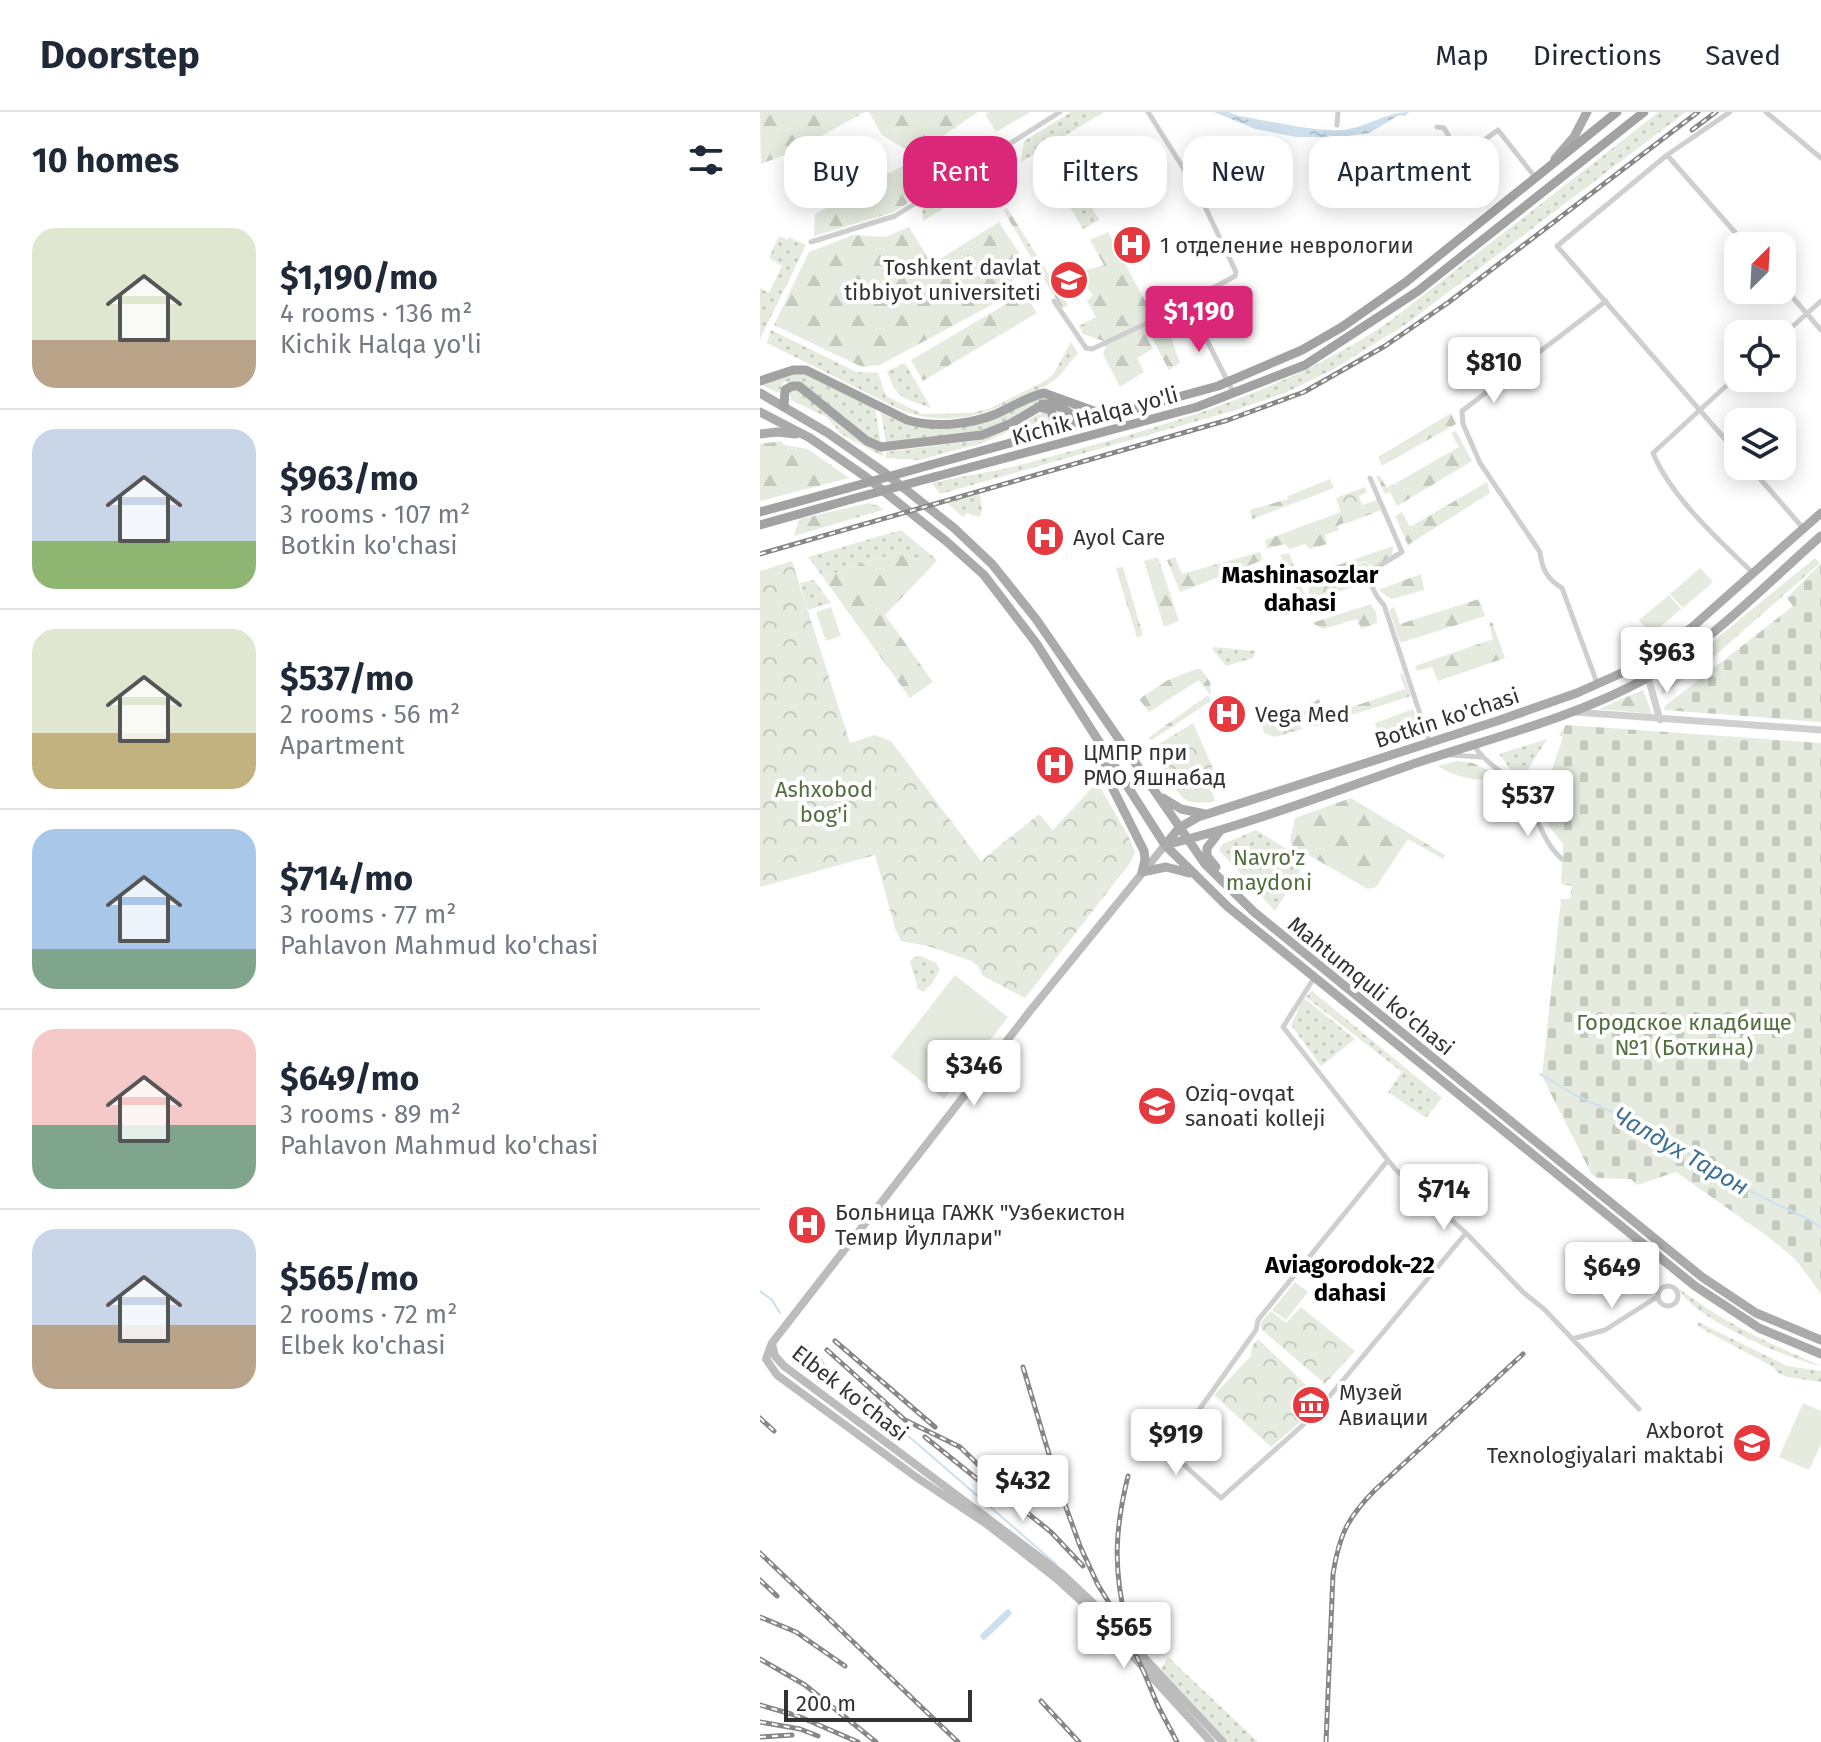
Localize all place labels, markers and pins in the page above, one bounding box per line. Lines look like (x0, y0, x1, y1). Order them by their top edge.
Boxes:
hospital icon: 1 отделение неврологии (1111, 224, 1153, 266)
place label: 1 отделение неврологии (1160, 232, 1414, 259)
place label: Toshkent davlat tibbiyot universiteti (844, 254, 1041, 306)
school or university icon: Toshkent davlat tibbiyot universiteti (1048, 259, 1090, 301)
pin: $1,190 (1134, 286, 1264, 354)
pin: $810 (1447, 337, 1541, 405)
hospital icon: Ayol Care (1024, 516, 1066, 558)
place label: Ayol Care (1073, 524, 1165, 551)
pin: $963 (1620, 627, 1714, 695)
hospital icon: Vega Med (1206, 693, 1248, 735)
place label: Vega Med (1255, 701, 1350, 728)
place label: ЦМПР при РМО Яшнабад (1083, 739, 1226, 791)
hospital icon: ЦМПР при РМО Яшнабад (1034, 744, 1076, 786)
pin: $537 (1481, 770, 1575, 838)
pin: $346 (927, 1040, 1021, 1108)
place label: Oziq-ovqat sanoati kolleji (1185, 1080, 1326, 1132)
school or university icon: Oziq-ovqat sanoati kolleji (1136, 1085, 1178, 1127)
pin: $714 (1397, 1164, 1491, 1232)
place label: Больница ГАЖК "Узбекистон Темир Йуллари" (835, 1199, 1126, 1251)
hospital icon: Больница ГАЖК "Узбекистон Темир Йуллари" (786, 1204, 828, 1246)
pin: $649 (1565, 1242, 1659, 1310)
place label: Музей Авиации (1339, 1379, 1428, 1431)
museum icon: Музей Авиации (1290, 1384, 1332, 1426)
pin: $919 (1129, 1409, 1223, 1477)
place label: Axborot Texnologiyalari maktabi (1487, 1417, 1724, 1469)
school or university icon: Axborot Texnologiyalari maktabi (1731, 1422, 1773, 1464)
pin: $432 (976, 1455, 1070, 1523)
pin: $565 (1077, 1602, 1171, 1670)

